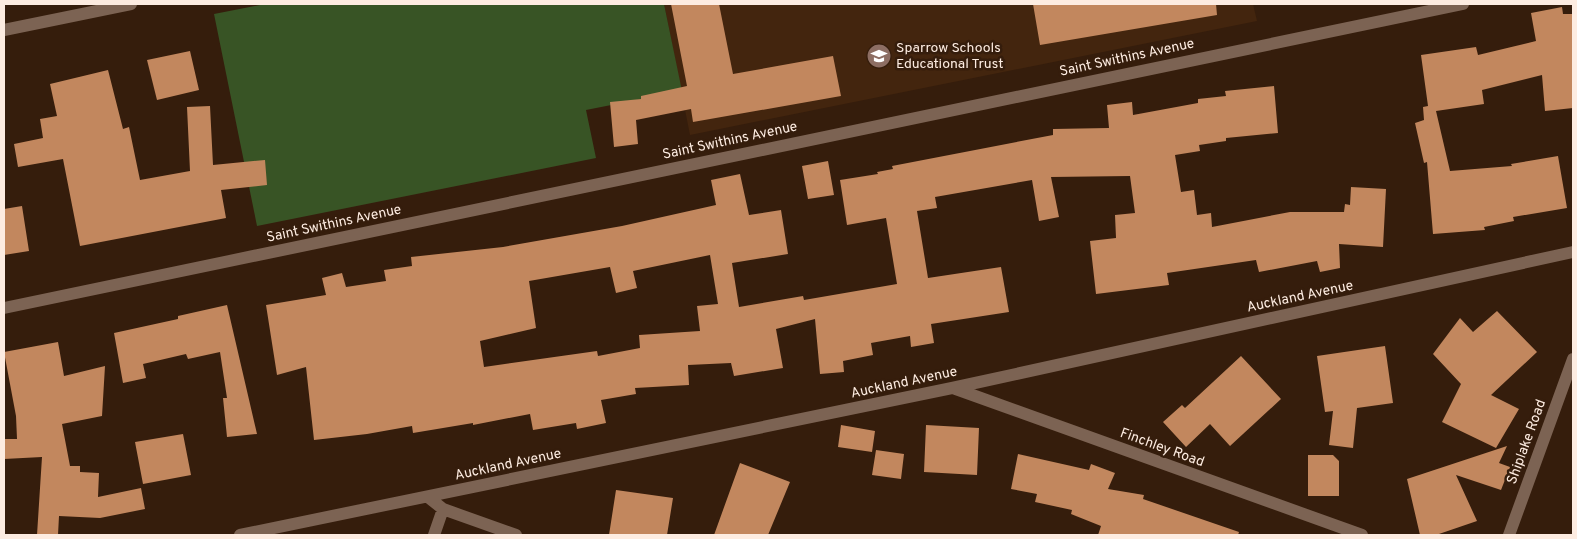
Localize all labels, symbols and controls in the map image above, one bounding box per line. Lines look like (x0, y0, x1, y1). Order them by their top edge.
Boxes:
street label: Saint Swithins Avenue (1058, 35, 1196, 81)
place label: Sparrow Schools Educational Trust (896, 40, 1003, 73)
school or university icon: Sparrow Schools Educational Trust (866, 43, 892, 69)
street label: Saint Swithins Avenue (661, 118, 799, 164)
street label: Saint Swithins Avenue (265, 201, 403, 247)
street label: Auckland Avenue (1245, 277, 1355, 317)
street label: Auckland Avenue (849, 363, 959, 403)
street label: Shiplake Road (1504, 397, 1550, 487)
street label: Finchley Road (1118, 425, 1206, 471)
street label: Auckland Avenue (453, 445, 563, 485)

